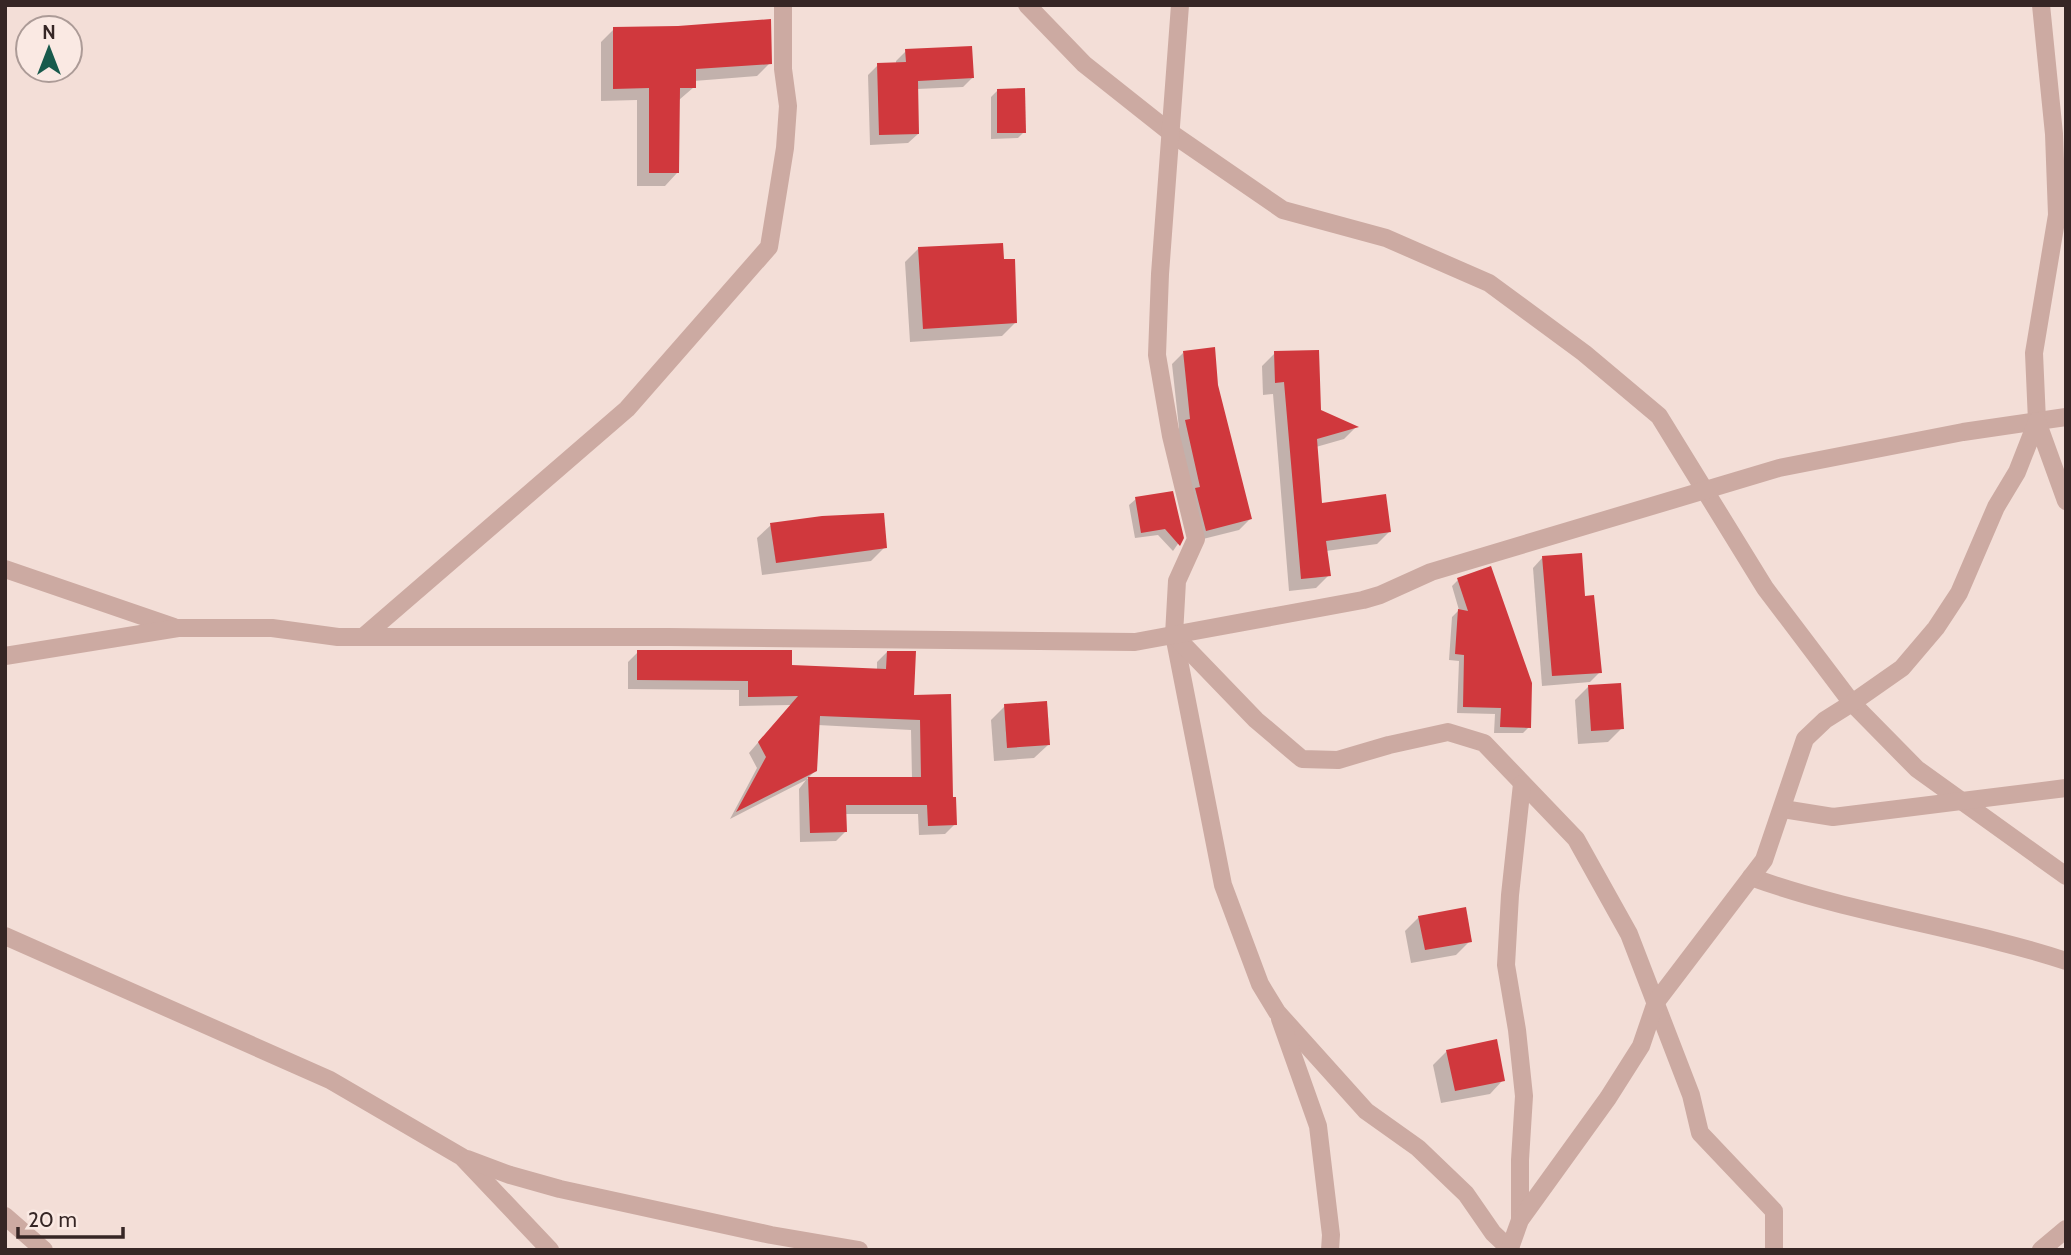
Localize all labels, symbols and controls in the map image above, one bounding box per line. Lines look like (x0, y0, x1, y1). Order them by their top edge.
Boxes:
north arrow (14, 14, 84, 84)
text: N (42, 21, 56, 44)
scale bar (18, 1196, 122, 1240)
text: 20 m (28, 1207, 77, 1232)

